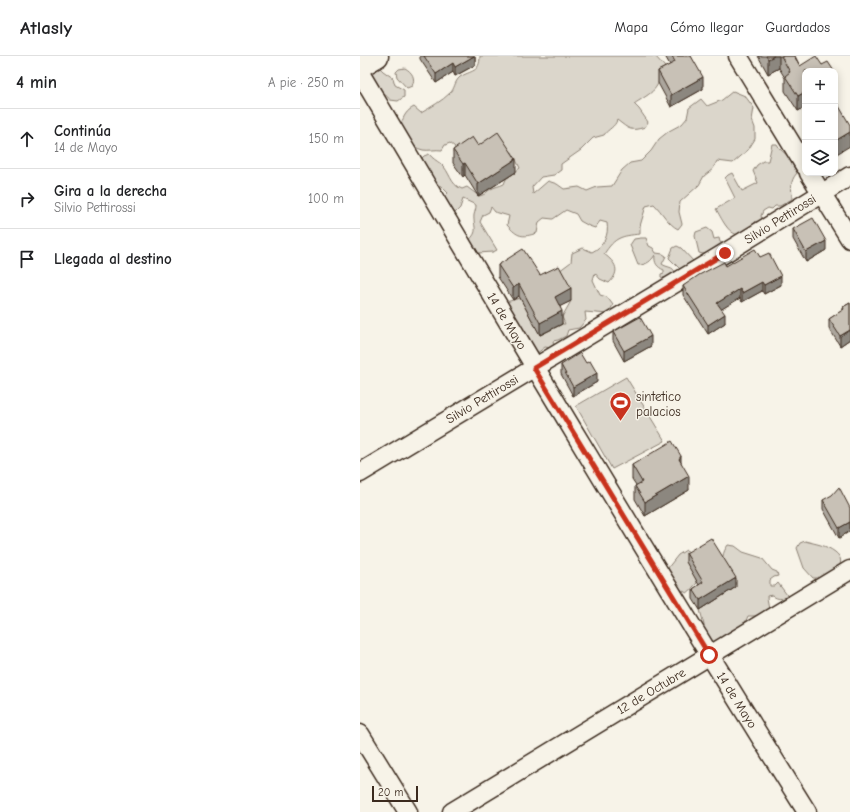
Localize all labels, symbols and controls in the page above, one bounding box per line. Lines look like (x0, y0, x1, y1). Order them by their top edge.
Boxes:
text: Atlasly (20, 17, 72, 39)
text: Mapa (615, 19, 648, 36)
text: Cómo llegar (670, 19, 743, 36)
text: Guardados (765, 19, 830, 36)
map controls (802, 68, 838, 176)
button: + (802, 68, 838, 104)
text: 4 min (16, 73, 57, 92)
text: A pie · 250 m (268, 75, 344, 90)
button: − (802, 104, 838, 140)
text: Continúa (54, 122, 111, 140)
icon: ahead (16, 128, 38, 150)
text: 150 m (309, 131, 344, 146)
text: 14 de Mayo (54, 140, 118, 155)
button: layers (802, 140, 838, 176)
text: Gira a la derecha (54, 182, 167, 200)
icon: right (16, 188, 38, 210)
text: 100 m (308, 191, 344, 206)
street label: Silvio Pettirossi (741, 191, 819, 247)
text: Silvio Pettirossi (54, 200, 136, 215)
route end (716, 244, 734, 262)
icon: arrive (16, 248, 38, 270)
text: Llegada al destino (54, 250, 172, 268)
street label: 14 de Mayo (484, 290, 530, 352)
street label: Silvio Pettirossi (443, 372, 521, 426)
place label: sintetico palacios (636, 389, 681, 419)
sports icon: sintetico palacios (607, 390, 633, 423)
route start (700, 646, 718, 664)
street label: 12 de Octubre (614, 664, 688, 717)
street label: 14 de Mayo (714, 669, 760, 731)
scale bar (372, 784, 418, 803)
text: 20 m (378, 786, 403, 799)

